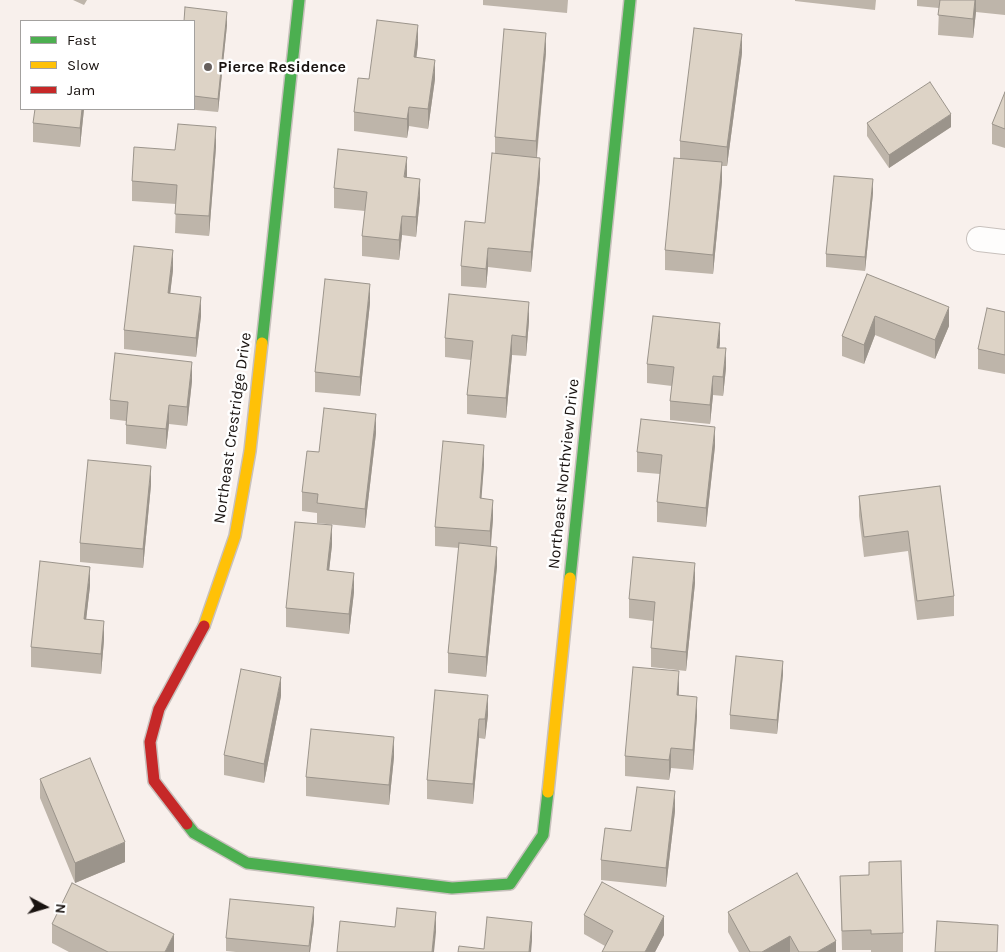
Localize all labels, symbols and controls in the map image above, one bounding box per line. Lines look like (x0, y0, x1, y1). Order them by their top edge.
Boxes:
legend (20, 20, 195, 110)
text: Fast (67, 31, 96, 49)
text: Slow (67, 56, 99, 74)
place label: Pierce Residence (218, 57, 346, 77)
marker: Pierce Residence (202, 61, 214, 73)
text: Jam (67, 81, 95, 99)
street label: Northeast Crestridge Drive (210, 331, 256, 525)
street label: Northeast Northview Drive (544, 378, 584, 570)
north arrow (20, 882, 70, 932)
text: N (51, 903, 69, 914)

